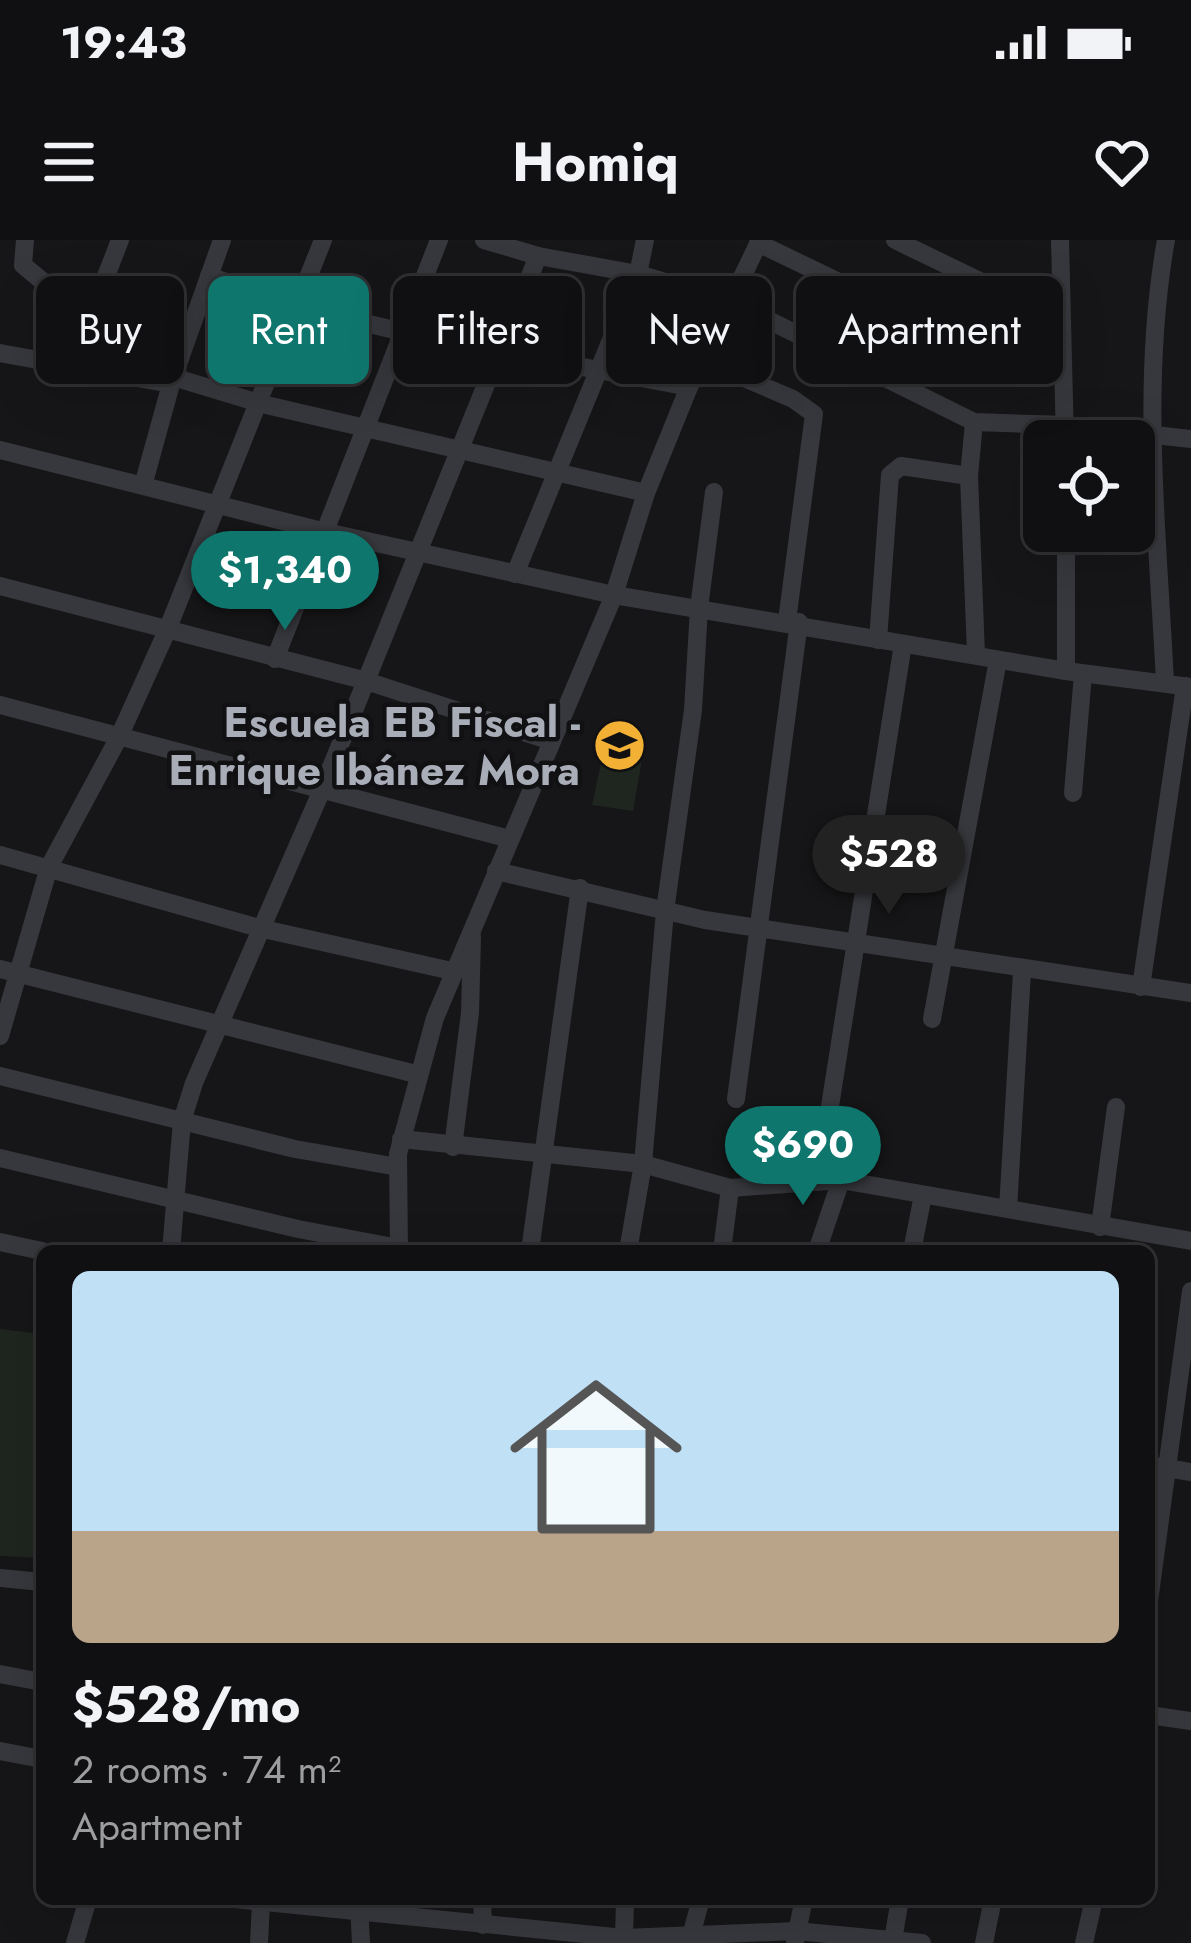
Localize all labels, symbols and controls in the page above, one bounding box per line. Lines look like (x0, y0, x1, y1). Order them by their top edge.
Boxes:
text: 19:43 (60, 10, 187, 75)
text: Homiq (512, 123, 679, 201)
icon: menu (36, 129, 102, 195)
icon: heart (1089, 129, 1155, 195)
chip: Buy (36, 276, 184, 384)
chip: Rent (208, 276, 369, 384)
chip: Filters (393, 276, 582, 384)
chip: New (606, 276, 772, 384)
chip: Apartment (796, 276, 1063, 384)
map controls (1023, 420, 1155, 552)
button: locate (1023, 420, 1155, 552)
pin: $1,340 (187, 531, 383, 633)
text: $1,340 (218, 541, 352, 598)
place label: Escuela EB Fiscal - Enrique Ibánez Mora (169, 692, 581, 801)
school or university icon: Escuela EB Fiscal - Enrique Ibánez Mora (591, 718, 647, 774)
pin: $528 (818, 815, 960, 917)
text: $528 (839, 825, 939, 882)
pin: $690 (732, 1106, 874, 1208)
text: $690 (752, 1116, 854, 1173)
icon: home (488, 1349, 704, 1565)
text: $528/mo (72, 1667, 301, 1741)
text: 2 rooms · 74 m² (72, 1741, 341, 1798)
text: Apartment (72, 1798, 242, 1855)

